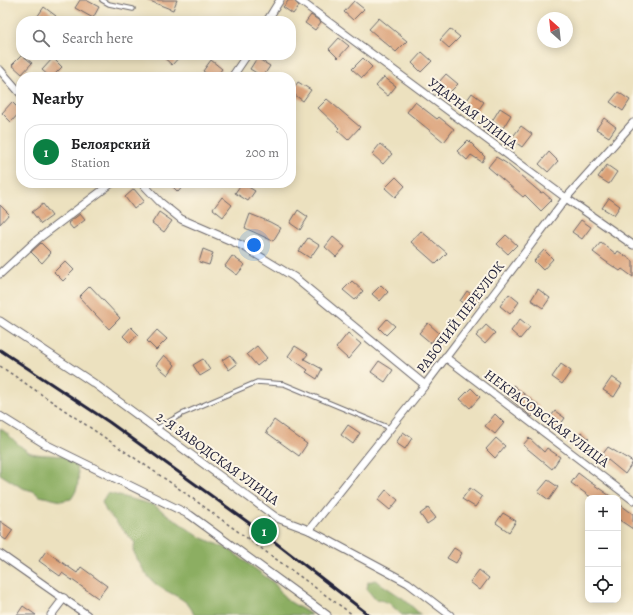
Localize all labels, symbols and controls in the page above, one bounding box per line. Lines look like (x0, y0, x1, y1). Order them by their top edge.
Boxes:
north arrow (537, 12, 573, 48)
search box (16, 16, 296, 60)
icon: search (30, 27, 52, 49)
text: Search here (62, 28, 133, 48)
street label: УДАРНАЯ УЛИЦА (424, 73, 522, 154)
text: Nearby (32, 87, 83, 110)
text: Белоярский (71, 134, 150, 154)
text: 1 (44, 144, 48, 161)
text: 200 m (246, 144, 279, 161)
text: Station (71, 154, 110, 171)
your location (244, 235, 264, 255)
street label: РАБОЧИЙ ПЕРЕУЛОК (412, 258, 509, 377)
street label: НЕКРАСОВСКАЯ УЛИЦА (480, 365, 614, 472)
street label: 2-Я ЗАВОДСКАЯ УЛИЦА (152, 407, 284, 510)
map controls (585, 495, 621, 603)
button: + (585, 495, 621, 531)
pin: 1 (251, 516, 277, 546)
button: − (585, 531, 621, 567)
button: locate (585, 567, 621, 603)

